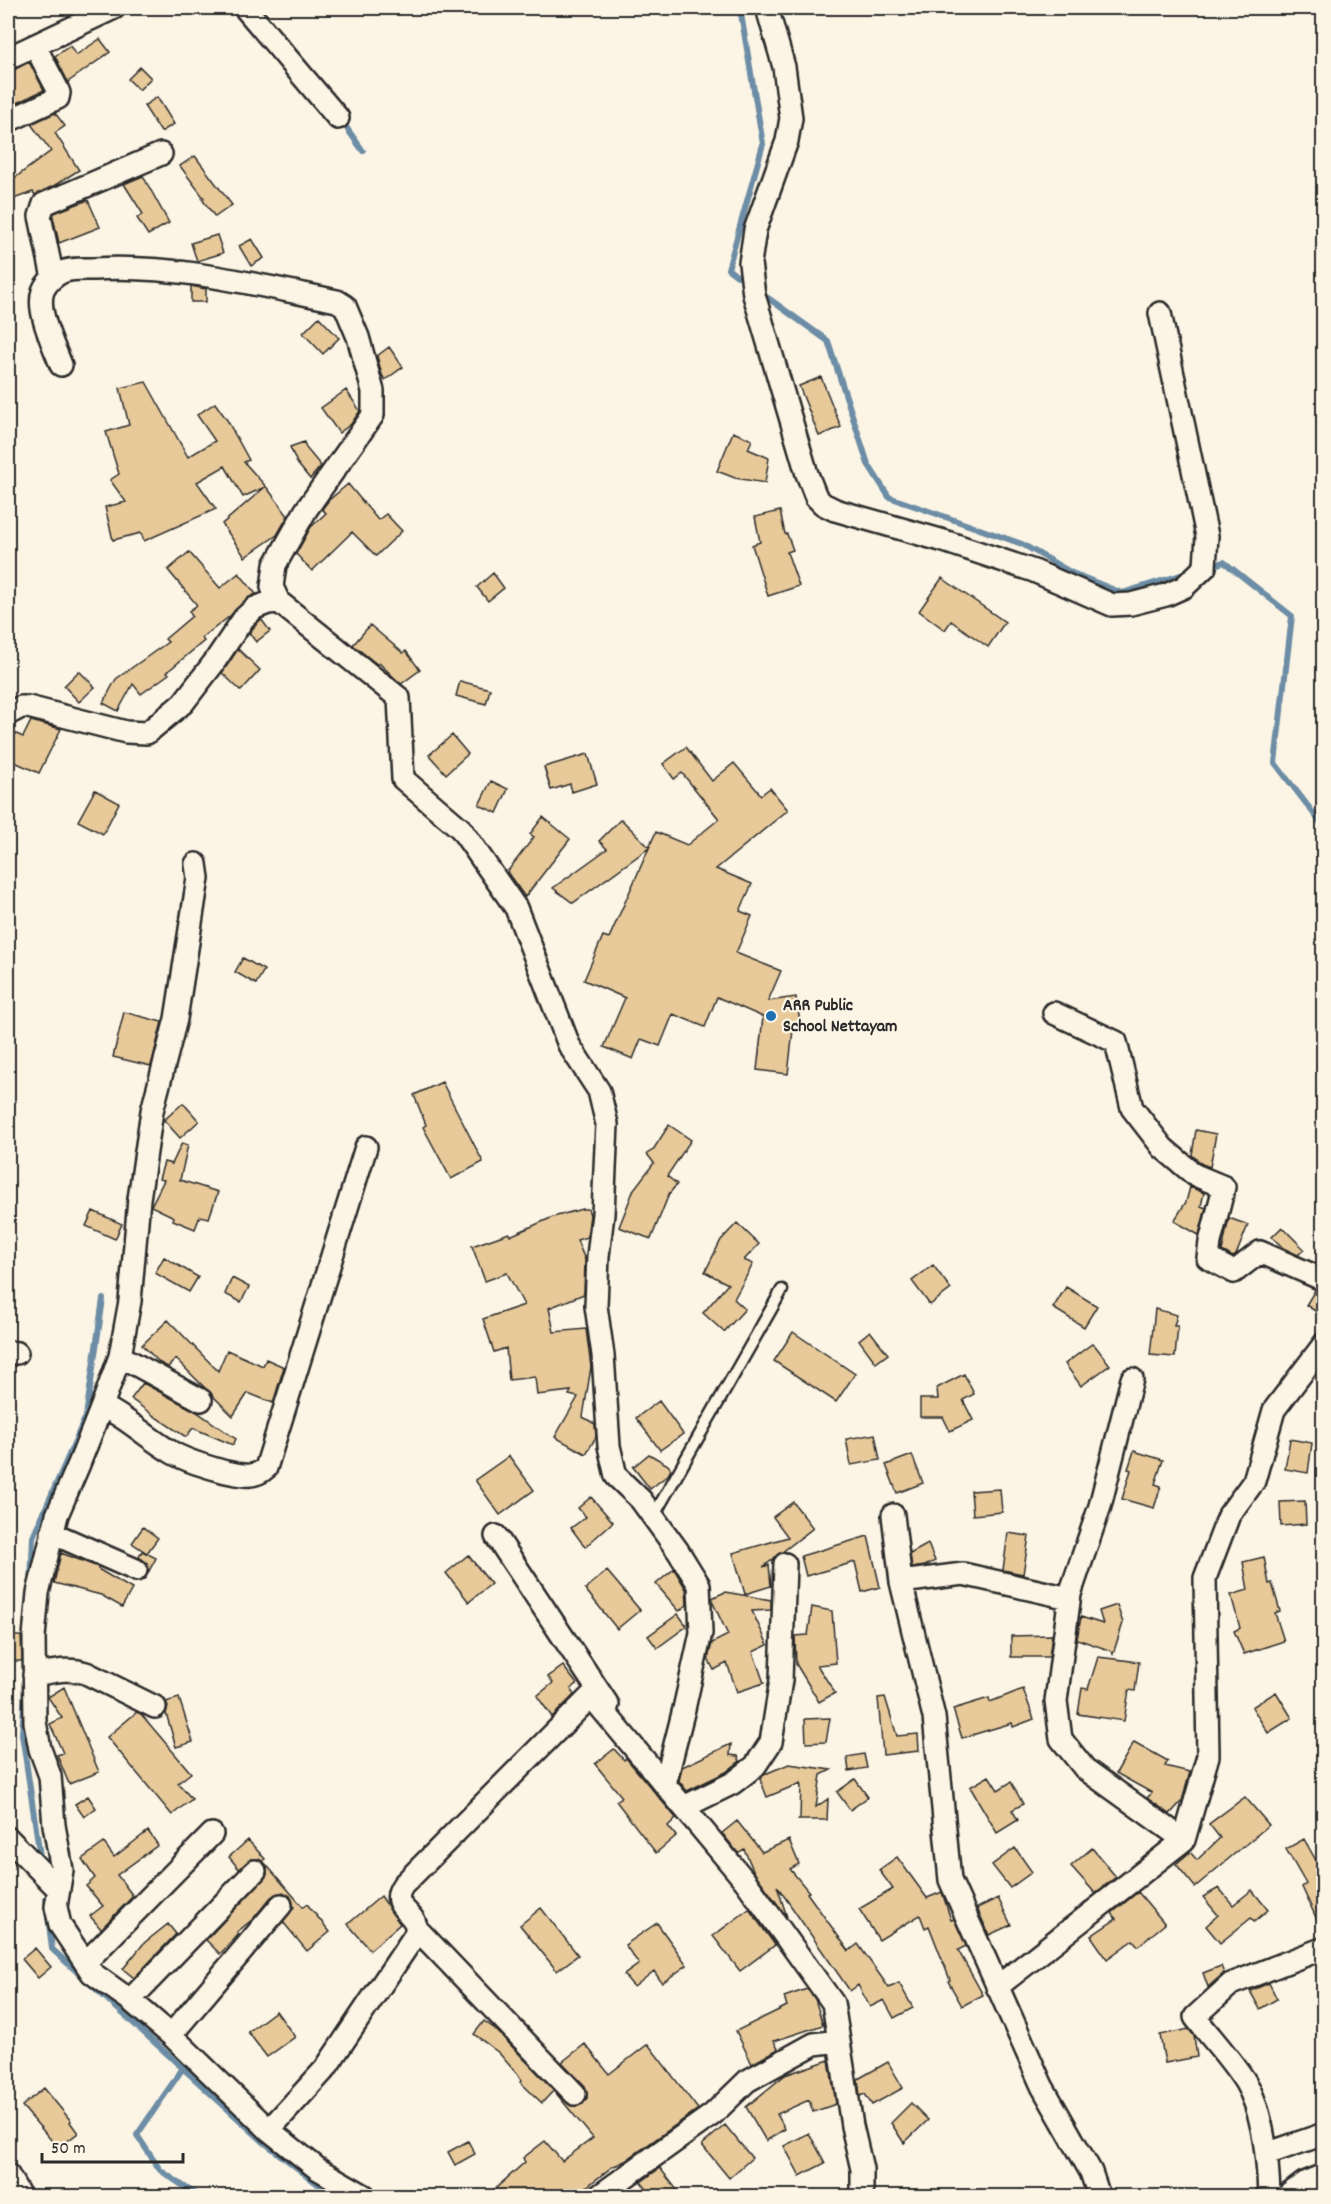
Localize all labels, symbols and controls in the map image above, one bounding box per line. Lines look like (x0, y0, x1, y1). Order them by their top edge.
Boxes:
place label: ARR Public School Nettayam (783, 994, 897, 1040)
marker: ARR Public School Nettayam (764, 1009, 778, 1023)
scale bar (42, 2126, 183, 2164)
text: 50 m (51, 2137, 86, 2162)

